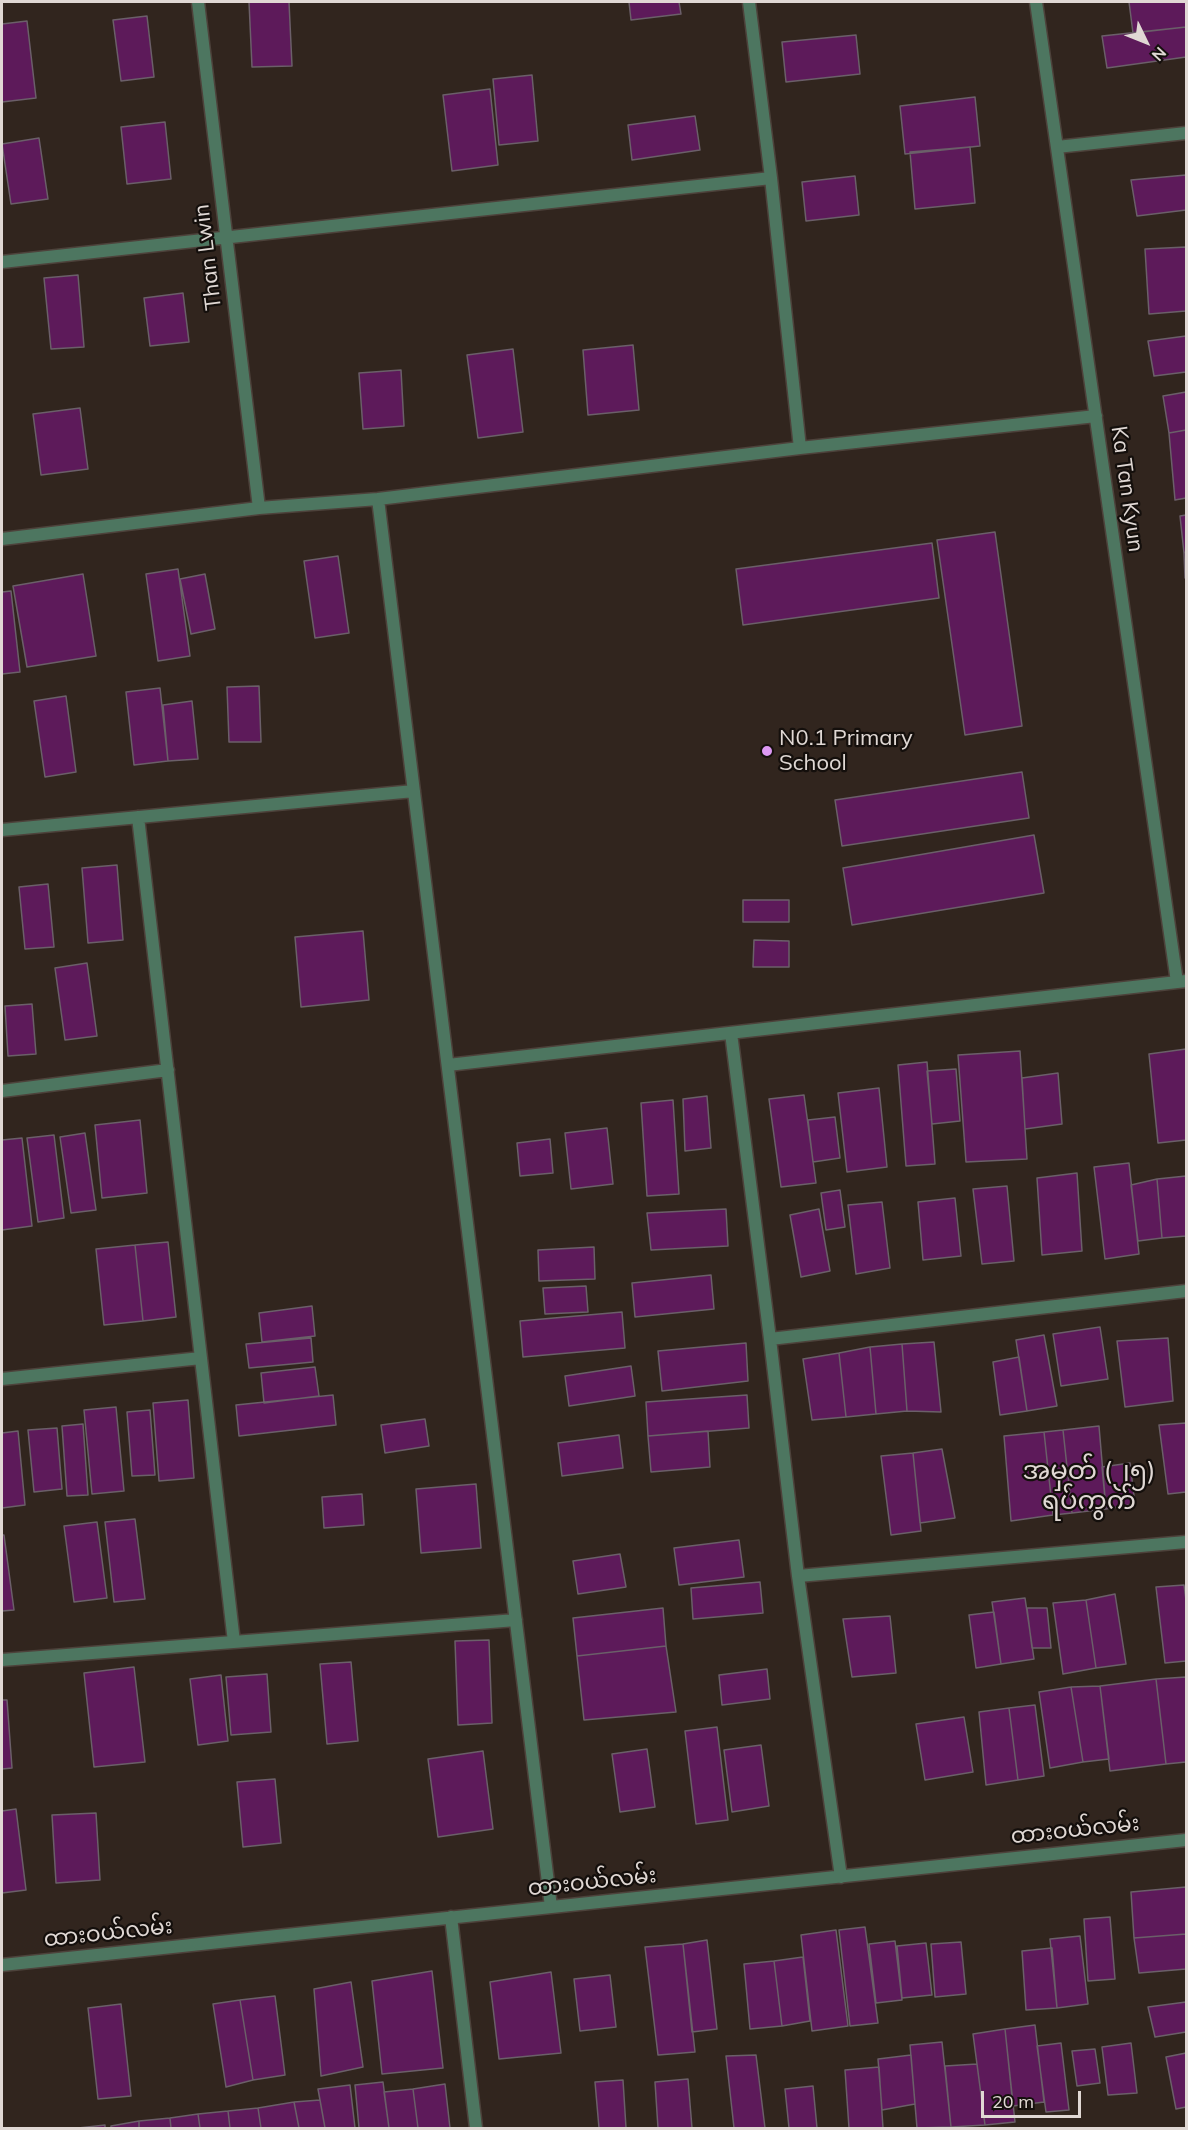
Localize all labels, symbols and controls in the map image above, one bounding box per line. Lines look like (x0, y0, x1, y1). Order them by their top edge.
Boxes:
north arrow (1116, 12, 1176, 72)
text: N (1148, 43, 1171, 66)
street label: Than Lwin (188, 203, 228, 311)
street label: Ka Tan Kyun (1105, 424, 1149, 554)
place label: N0.1 Primary School (779, 725, 913, 776)
marker: N0.1 Primary School (760, 744, 774, 758)
district label: အမှတ် (၂၅) ရပ်ကွက် (1023, 1455, 1155, 1516)
street label: ထားဝယ်လမ်း (1009, 1810, 1141, 1850)
street label: ထားဝယ်လမ်း (526, 1862, 658, 1902)
street label: ထားဝယ်လမ်း (42, 1913, 174, 1953)
scale bar (984, 2079, 1084, 2117)
text: 20 m (992, 2090, 1034, 2113)

